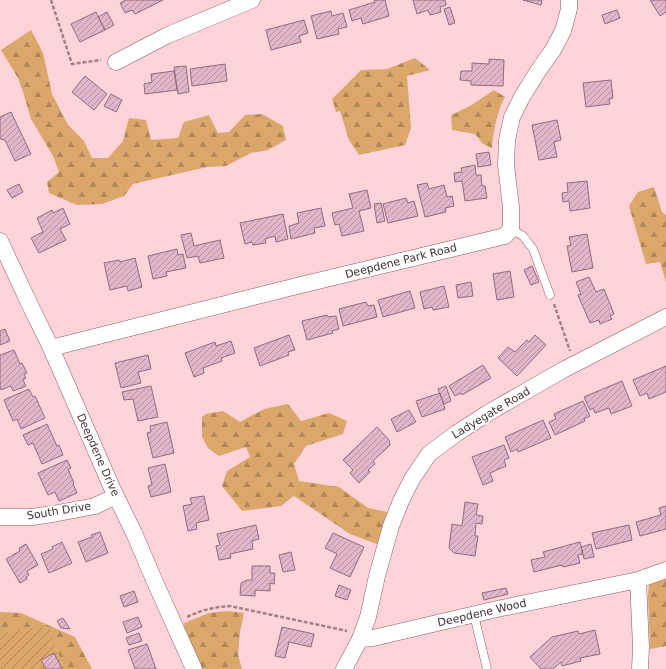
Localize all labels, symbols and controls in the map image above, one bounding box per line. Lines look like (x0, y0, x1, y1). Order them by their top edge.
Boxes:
street label: Deepdene Park Road (344, 241, 458, 281)
street label: Ladyegate Road (449, 385, 533, 441)
street label: Deepdene Drive (74, 412, 122, 499)
street label: South Drive (26, 499, 92, 522)
street label: Deepdene Wood (436, 596, 528, 630)

